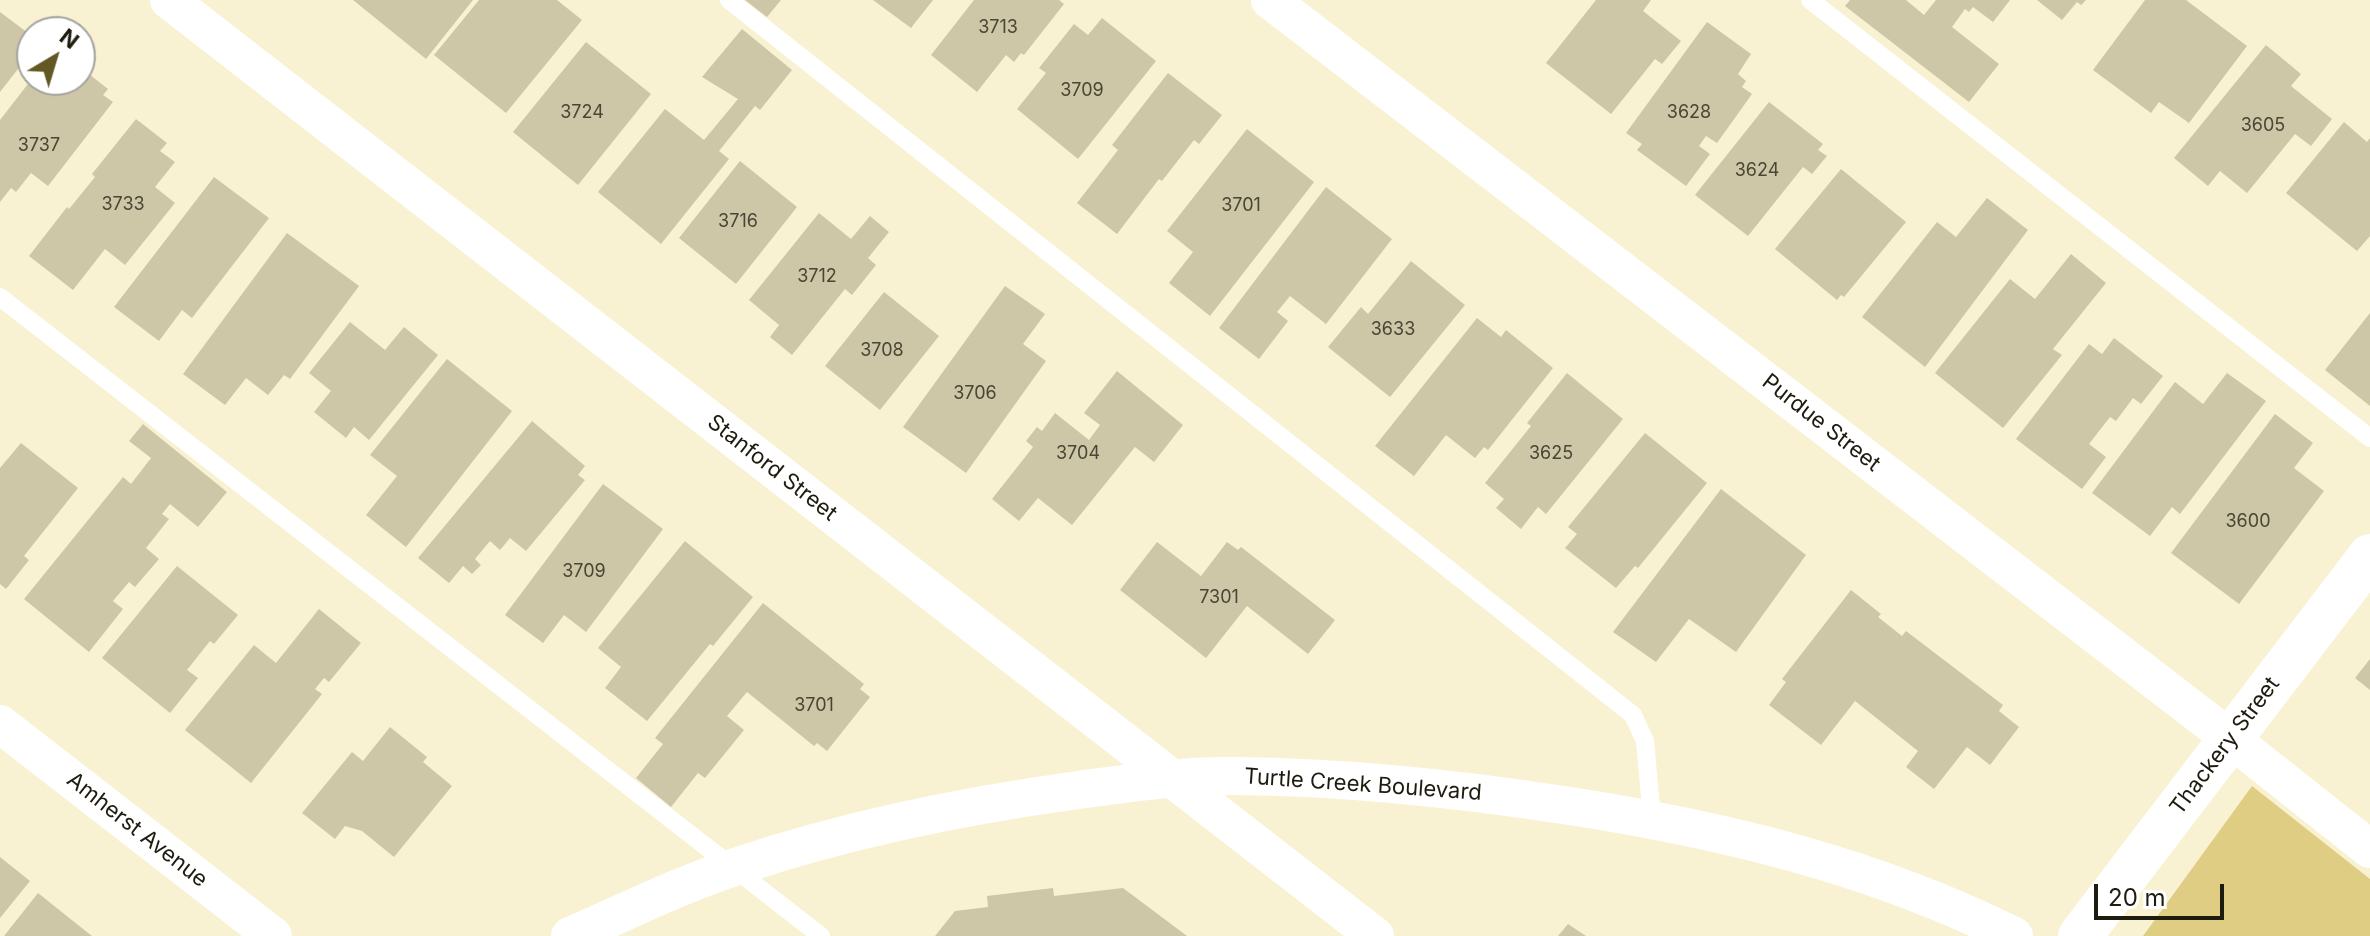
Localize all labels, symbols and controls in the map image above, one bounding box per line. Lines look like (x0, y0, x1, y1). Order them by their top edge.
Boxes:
north arrow (16, 16, 96, 96)
house number: 3713 (978, 17, 1018, 39)
text: N (55, 23, 84, 54)
house number: 3709 (1060, 80, 1104, 102)
house number: 3724 (560, 102, 604, 124)
house number: 3628 (1667, 102, 1711, 124)
house number: 3605 (2241, 115, 2285, 137)
house number: 3737 (18, 135, 60, 157)
house number: 3624 (1735, 160, 1779, 182)
house number: 3733 (101, 194, 145, 216)
house number: 3701 (1221, 195, 1261, 217)
house number: 3716 (718, 211, 758, 233)
house number: 3712 (797, 266, 837, 288)
house number: 3633 (1371, 319, 1415, 341)
house number: 3708 (860, 340, 904, 362)
street label: Purdue Street (1757, 369, 1885, 477)
house number: 3706 (953, 383, 997, 405)
street label: Stanford Street (702, 409, 842, 527)
house number: 3704 (1056, 443, 1100, 465)
house number: 3625 (1529, 443, 1573, 465)
house number: 3600 (2226, 511, 2270, 533)
house number: 3709 (562, 561, 606, 583)
house number: 7301 (1199, 587, 1239, 609)
street label: Thackery Street (2165, 672, 2285, 820)
house number: 3701 (794, 695, 834, 717)
street label: Turtle Creek Boulevard (1243, 764, 1483, 806)
street label: Amherst Avenue (62, 767, 212, 893)
scale bar (2098, 868, 2228, 918)
text: 20 m (2108, 883, 2166, 912)

